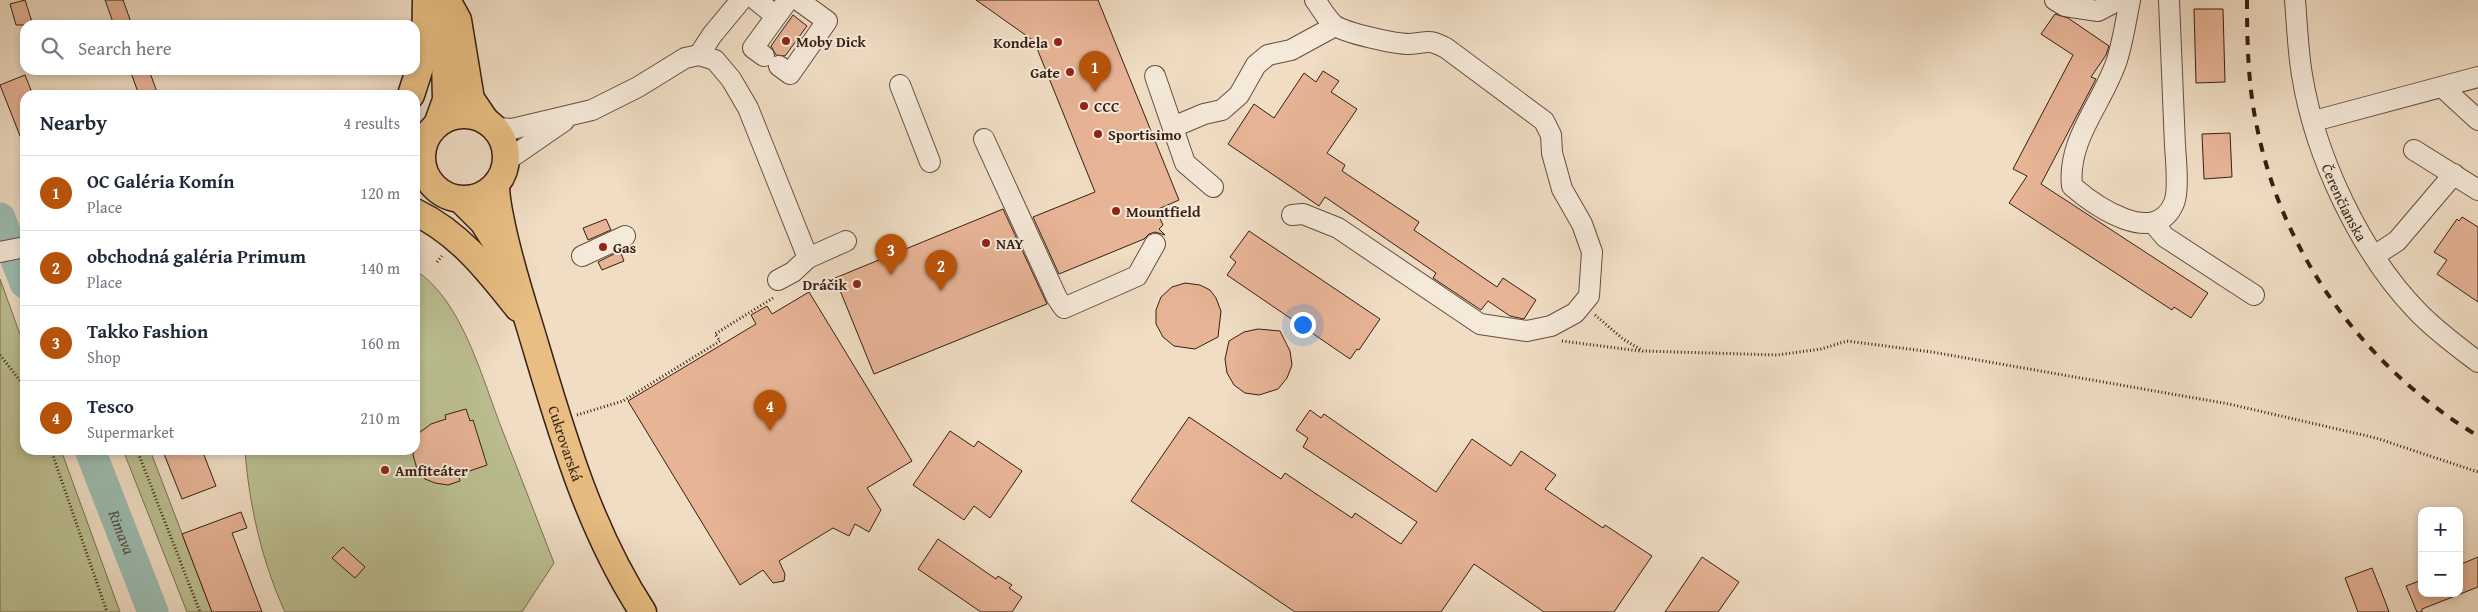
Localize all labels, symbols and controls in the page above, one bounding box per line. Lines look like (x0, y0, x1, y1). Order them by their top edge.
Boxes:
search box (20, 20, 420, 75)
place label: Moby Dick (796, 31, 866, 52)
place label: Kondela (993, 32, 1048, 53)
icon: search (38, 34, 66, 62)
text: Search here (78, 34, 172, 62)
marker: Moby Dick (780, 35, 792, 47)
marker: Kondela (1052, 36, 1064, 48)
pin: 1 (1079, 51, 1111, 92)
place label: Gate (1030, 62, 1060, 83)
marker: Gate (1064, 66, 1076, 78)
place label: CCC (1094, 96, 1119, 117)
marker: CCC (1078, 100, 1090, 112)
text: Nearby (40, 107, 107, 138)
text: 4 results (343, 111, 400, 135)
place label: Sportisimo (1108, 124, 1182, 145)
marker: Sportisimo (1092, 128, 1104, 140)
street label: Čerenčianska (2317, 160, 2373, 245)
text: OC Galéria Komín (87, 167, 234, 195)
text: 1 (52, 181, 60, 205)
text: 120 m (360, 181, 400, 205)
text: Place (87, 195, 122, 219)
place label: Mountfield (1126, 201, 1201, 222)
marker: Mountfield (1110, 205, 1122, 217)
place label: NAY (996, 233, 1024, 254)
pin: 3 (875, 234, 907, 275)
place label: Gas (613, 237, 636, 258)
marker: NAY (980, 237, 992, 249)
marker: Gas (597, 241, 609, 253)
text: obchodná galéria Primum (87, 242, 306, 270)
pin: 2 (925, 250, 957, 291)
text: 2 (52, 256, 60, 280)
text: 140 m (360, 256, 400, 280)
text: Place (87, 270, 122, 294)
place label: Dráčik (803, 274, 847, 295)
marker: Dráčik (851, 278, 863, 290)
your location (1290, 312, 1316, 338)
text: Takko Fashion (87, 317, 208, 345)
text: 3 (52, 331, 60, 355)
text: 160 m (360, 331, 400, 355)
text: Shop (87, 345, 121, 369)
pin: 4 (754, 390, 786, 431)
text: Tesco (87, 392, 134, 420)
street label: Cukrovarská (544, 403, 589, 484)
text: 4 (52, 406, 60, 430)
text: 210 m (360, 406, 400, 430)
text: Supermarket (87, 420, 174, 444)
place label: Amfiteáter (395, 460, 468, 481)
marker: Amfiteáter (379, 464, 391, 476)
water label: Rimava (102, 505, 142, 558)
map controls (2418, 507, 2463, 597)
button: + (2418, 507, 2463, 552)
button: − (2418, 552, 2463, 597)

